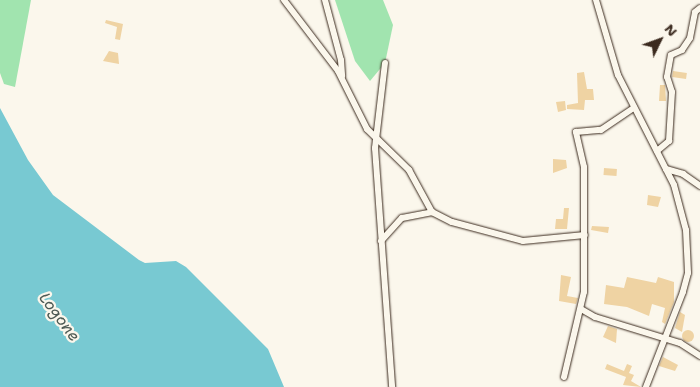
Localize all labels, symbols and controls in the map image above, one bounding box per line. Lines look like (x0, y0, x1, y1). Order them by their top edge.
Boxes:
north arrow (635, 15, 685, 65)
text: N (661, 20, 682, 40)
water label: Logone (34, 289, 84, 345)

